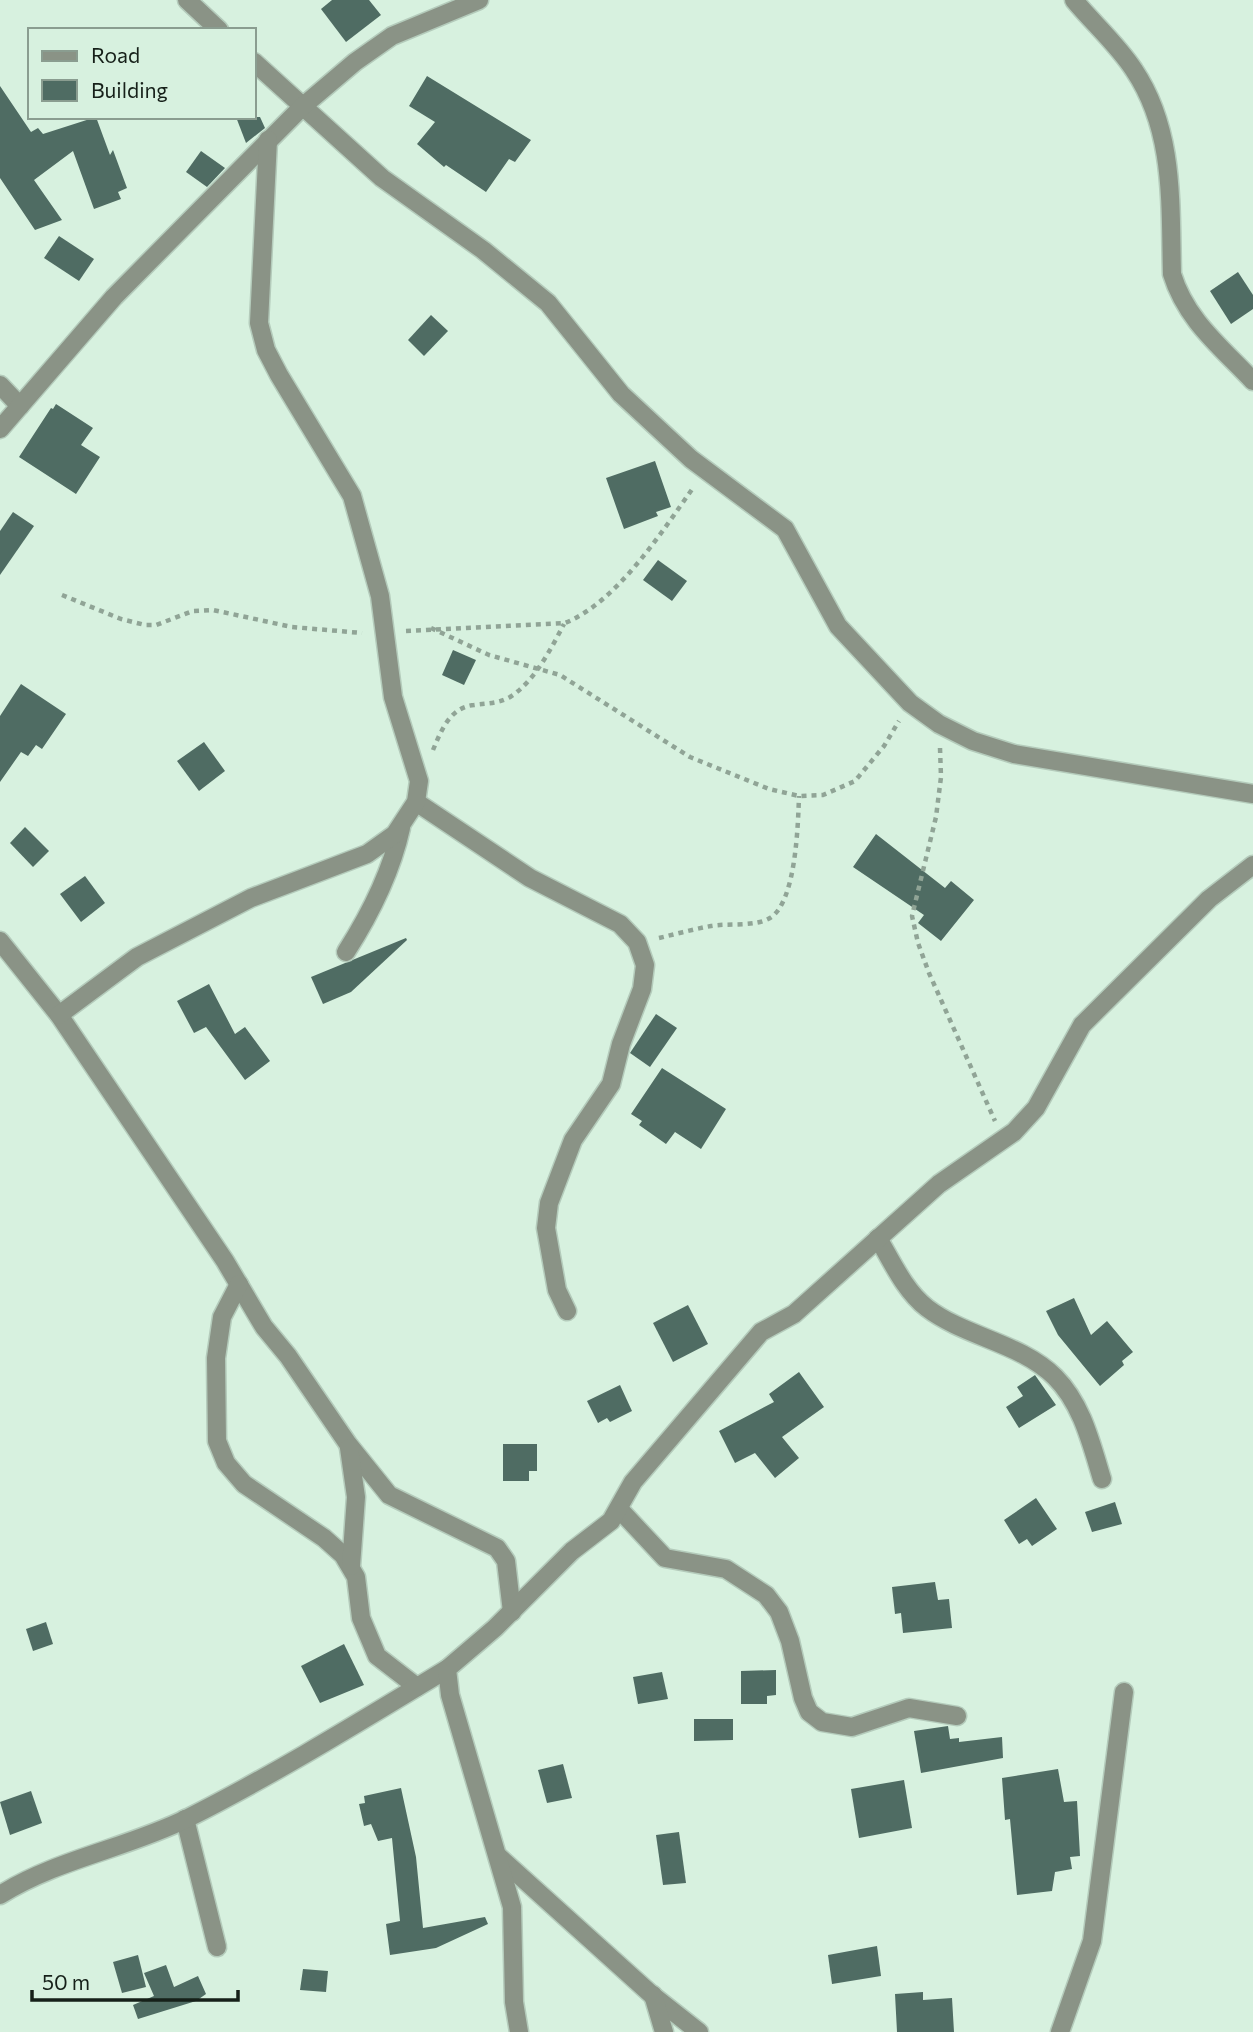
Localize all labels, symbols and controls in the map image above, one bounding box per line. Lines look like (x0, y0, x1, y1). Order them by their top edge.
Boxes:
legend (28, 28, 256, 119)
text: Road (91, 42, 140, 67)
text: Building (91, 77, 168, 102)
scale bar (32, 1958, 238, 2002)
text: 50 m (42, 1969, 90, 1994)

